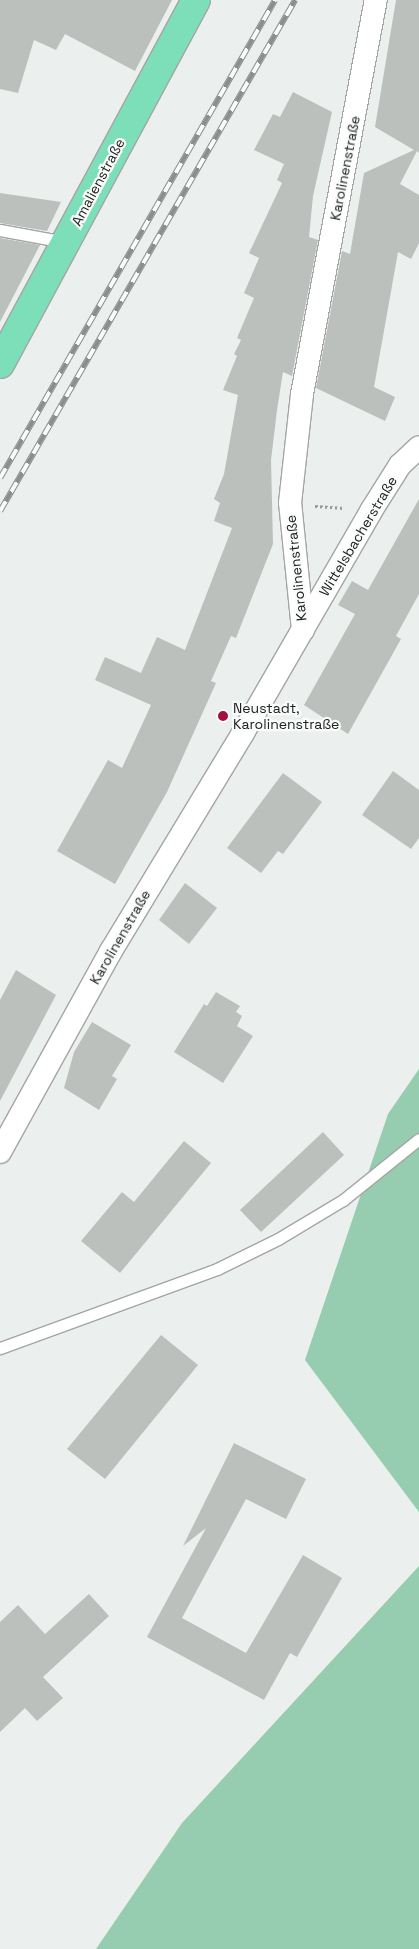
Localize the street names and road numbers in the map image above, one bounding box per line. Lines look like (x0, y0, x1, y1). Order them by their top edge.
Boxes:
street label: Karolinenstraße (327, 114, 363, 222)
street label: Amalienstraße (68, 135, 128, 229)
street label: Wittelsbacherstraße (316, 473, 400, 599)
street label: Karolinenstraße (282, 514, 310, 622)
street label: Karolinenstraße (86, 887, 154, 987)

